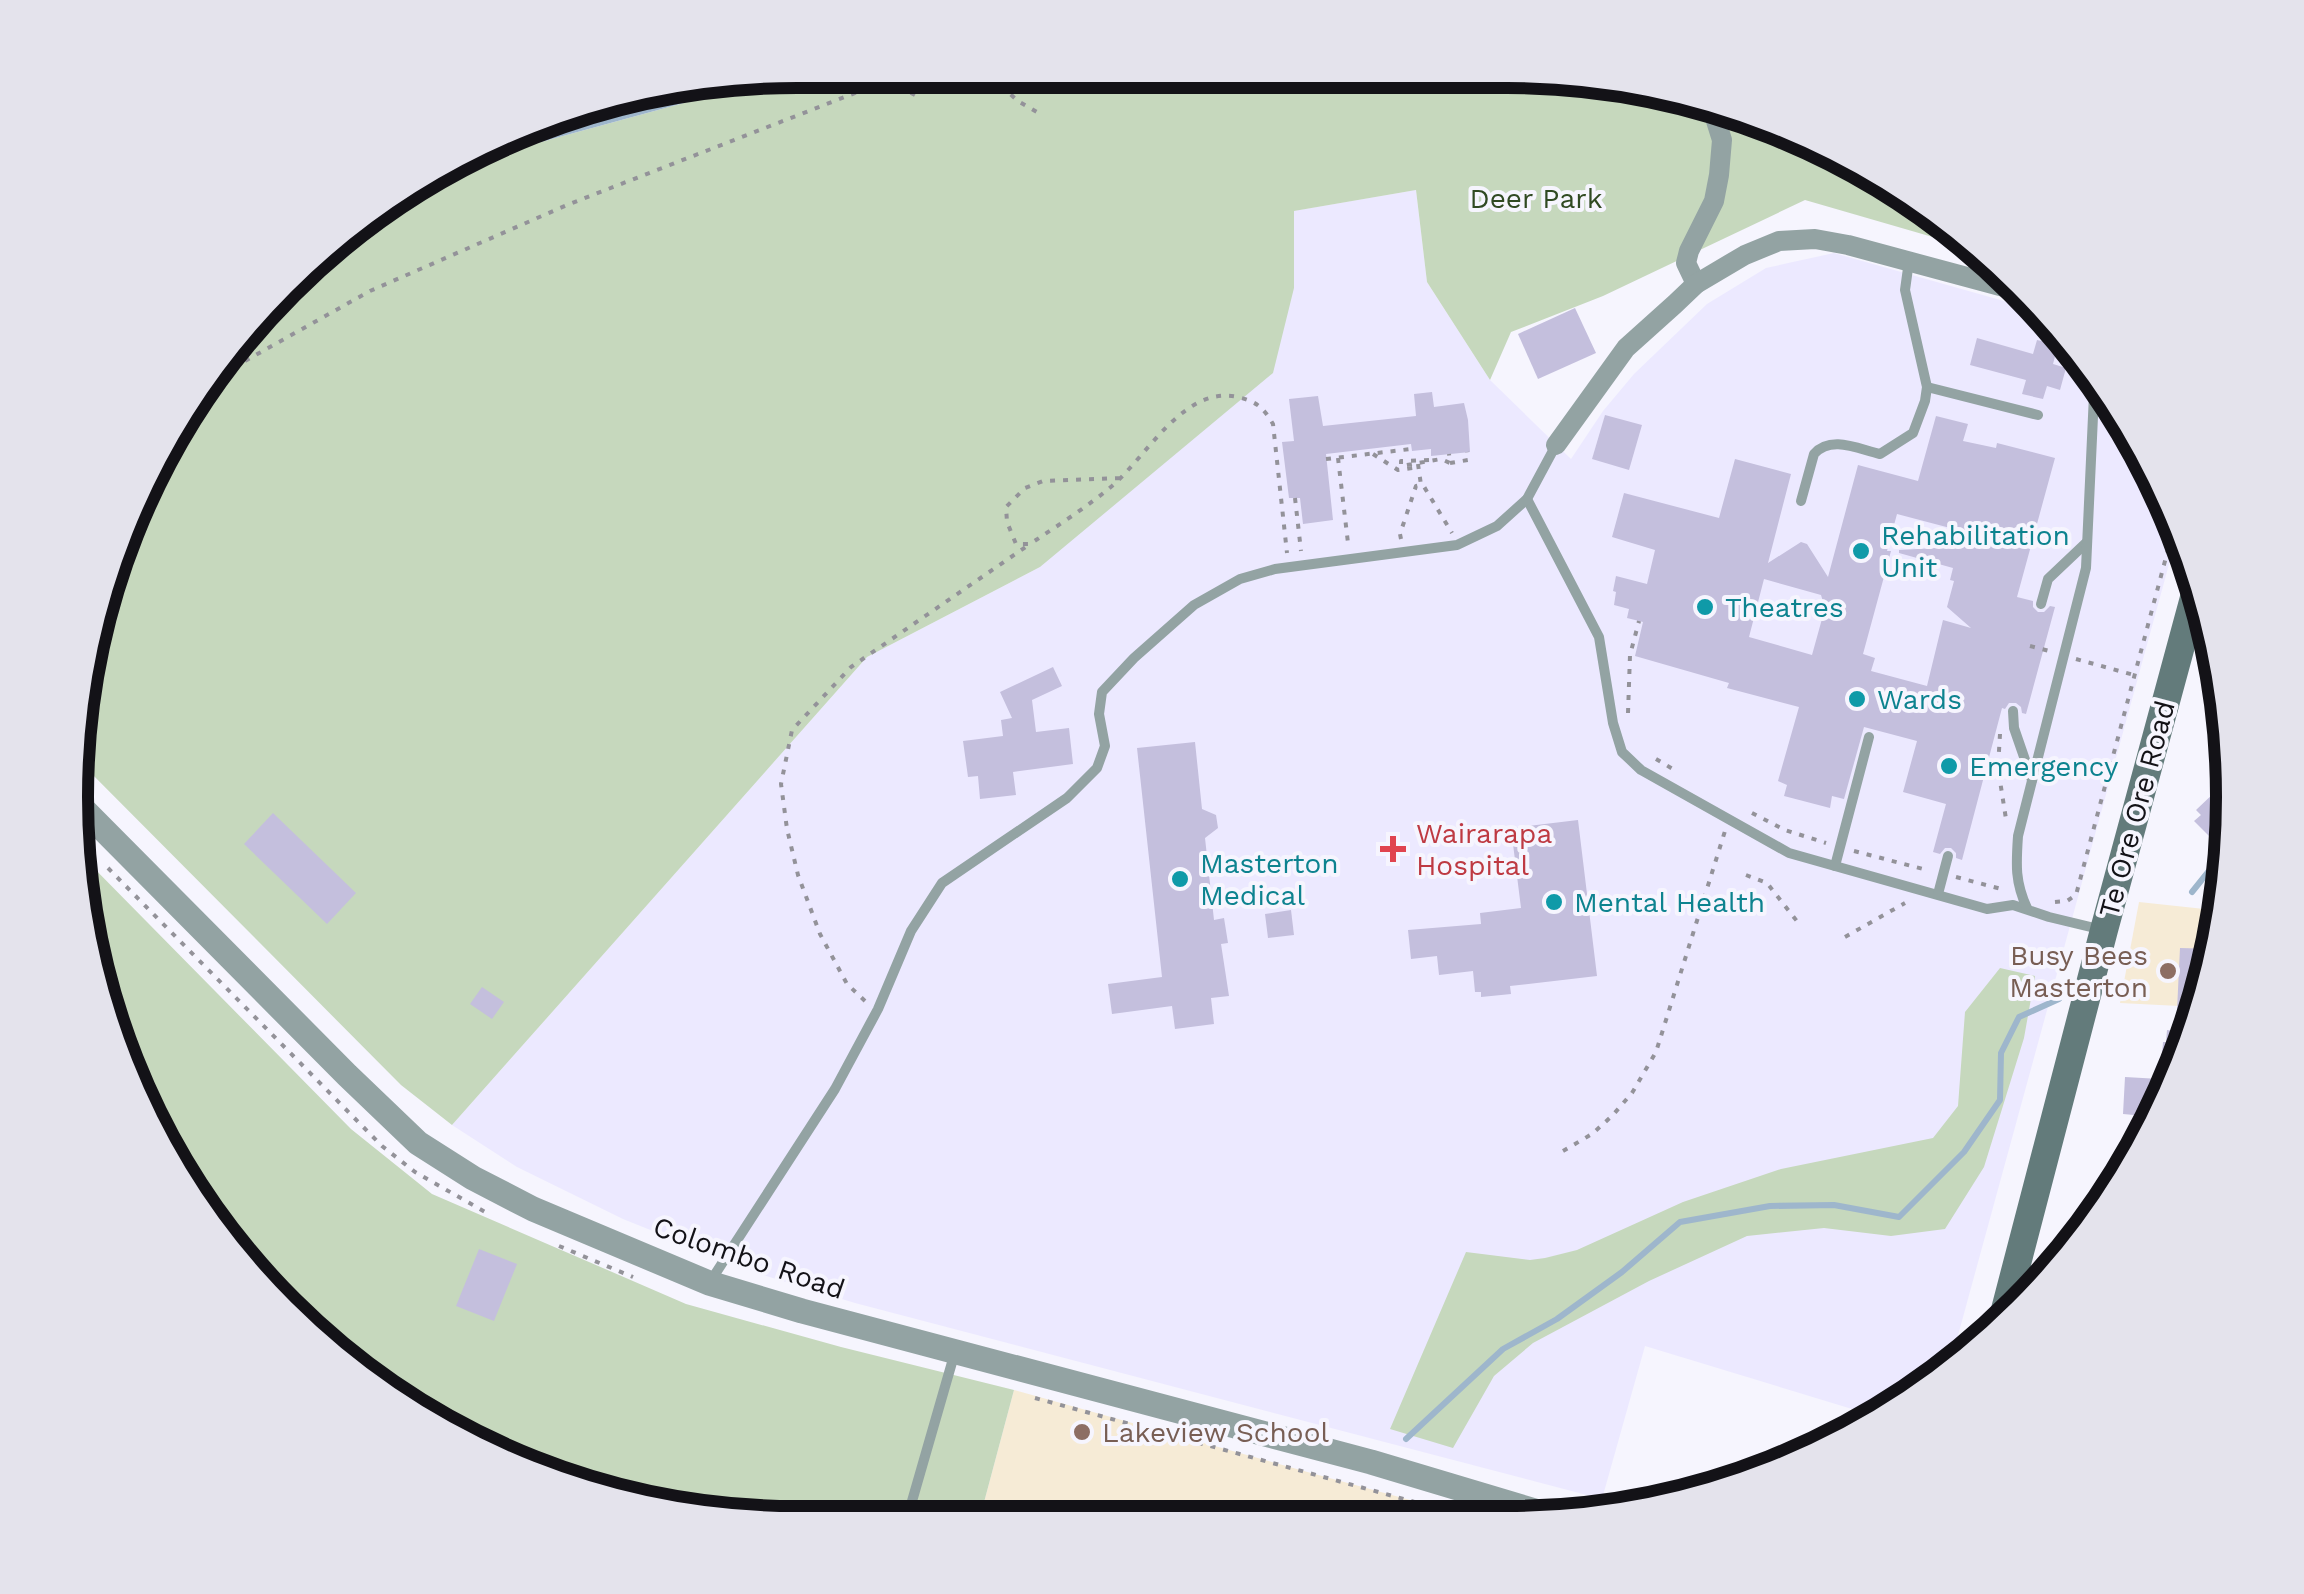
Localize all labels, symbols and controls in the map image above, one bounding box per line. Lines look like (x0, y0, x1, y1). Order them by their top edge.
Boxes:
park label: Deer Park (1469, 182, 1603, 215)
place label: Rehabilitation Unit (1881, 519, 2070, 584)
marker: Rehabilitation Unit (1850, 540, 1872, 562)
place label: Theatres (1725, 591, 1844, 624)
marker: Theatres (1694, 596, 1716, 618)
place label: Wards (1877, 683, 1962, 716)
marker: Wards (1846, 688, 1868, 710)
street label: Te Ore Ore Road (2092, 697, 2182, 921)
place label: Emergency (1969, 750, 2119, 783)
marker: Emergency (1938, 755, 1960, 777)
place label: Wairarapa Hospital (1416, 817, 1552, 882)
marker: Wairarapa Hospital (1380, 836, 1406, 862)
place label: Masterton Medical (1200, 847, 1339, 912)
marker: Masterton Medical (1169, 868, 1191, 890)
place label: Mental Health (1574, 886, 1765, 919)
marker: Mental Health (1543, 891, 1565, 913)
place label: Busy Bees Masterton (2009, 939, 2148, 1004)
marker: Busy Bees Masterton (2157, 960, 2179, 982)
street label: Colombo Road (649, 1210, 849, 1306)
place label: Lakeview School (1102, 1416, 1329, 1449)
marker: Lakeview School (1071, 1421, 1093, 1443)

